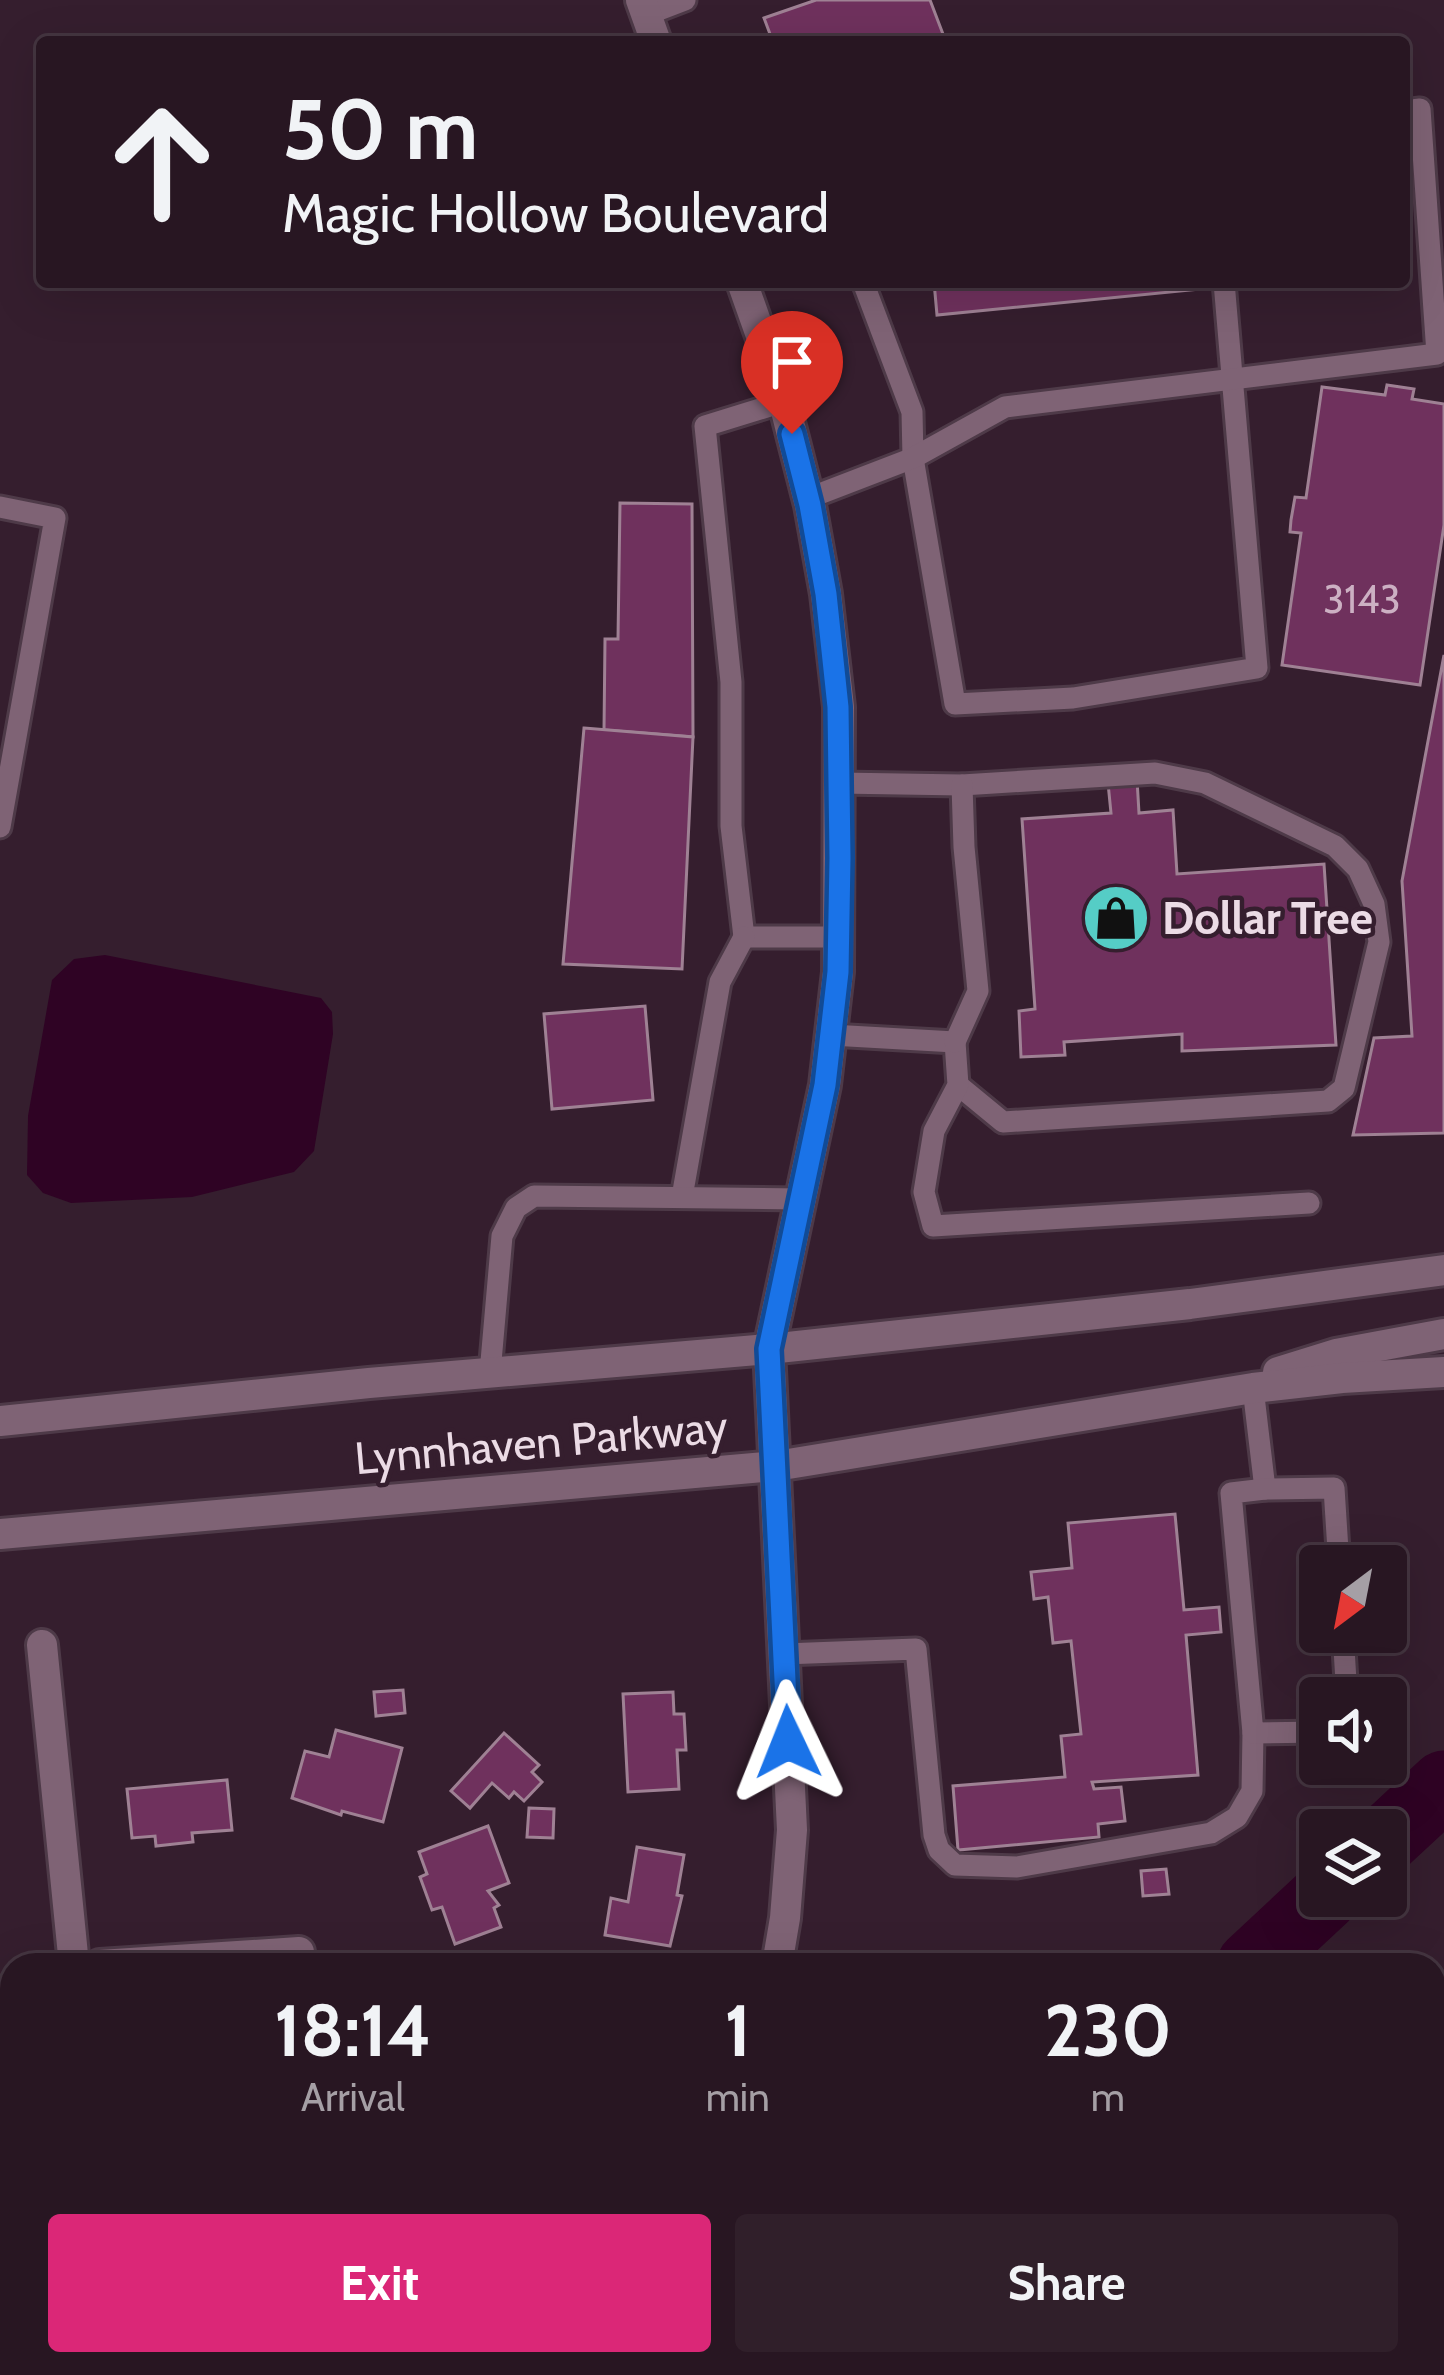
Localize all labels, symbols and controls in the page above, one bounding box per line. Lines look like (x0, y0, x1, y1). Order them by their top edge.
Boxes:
text: 50 m (282, 78, 478, 180)
icon: ahead (84, 84, 240, 240)
text: Magic Hollow Boulevard (282, 180, 829, 246)
pin (741, 311, 843, 434)
icon: arrive (759, 329, 825, 395)
house number: 3143 (1323, 575, 1401, 623)
shop icon: Dollar Tree (1081, 883, 1151, 953)
place label: Dollar Tree (1162, 891, 1373, 945)
street label: Lynnhaven Parkway (352, 1399, 730, 1485)
north arrow (1299, 1545, 1407, 1653)
map controls (1299, 1545, 1407, 1917)
button: sound (1299, 1677, 1407, 1785)
position arrow (725, 1679, 851, 1805)
button: layers (1299, 1809, 1407, 1917)
text: 18:14 (274, 1987, 431, 2074)
text: 1 (724, 1987, 751, 2074)
text: 230 (1044, 1987, 1172, 2074)
text: Arrival (301, 2073, 405, 2121)
text: min (706, 2073, 770, 2121)
text: m (1091, 2073, 1125, 2121)
button: Exit (48, 2214, 711, 2352)
button: Share (735, 2214, 1398, 2352)

